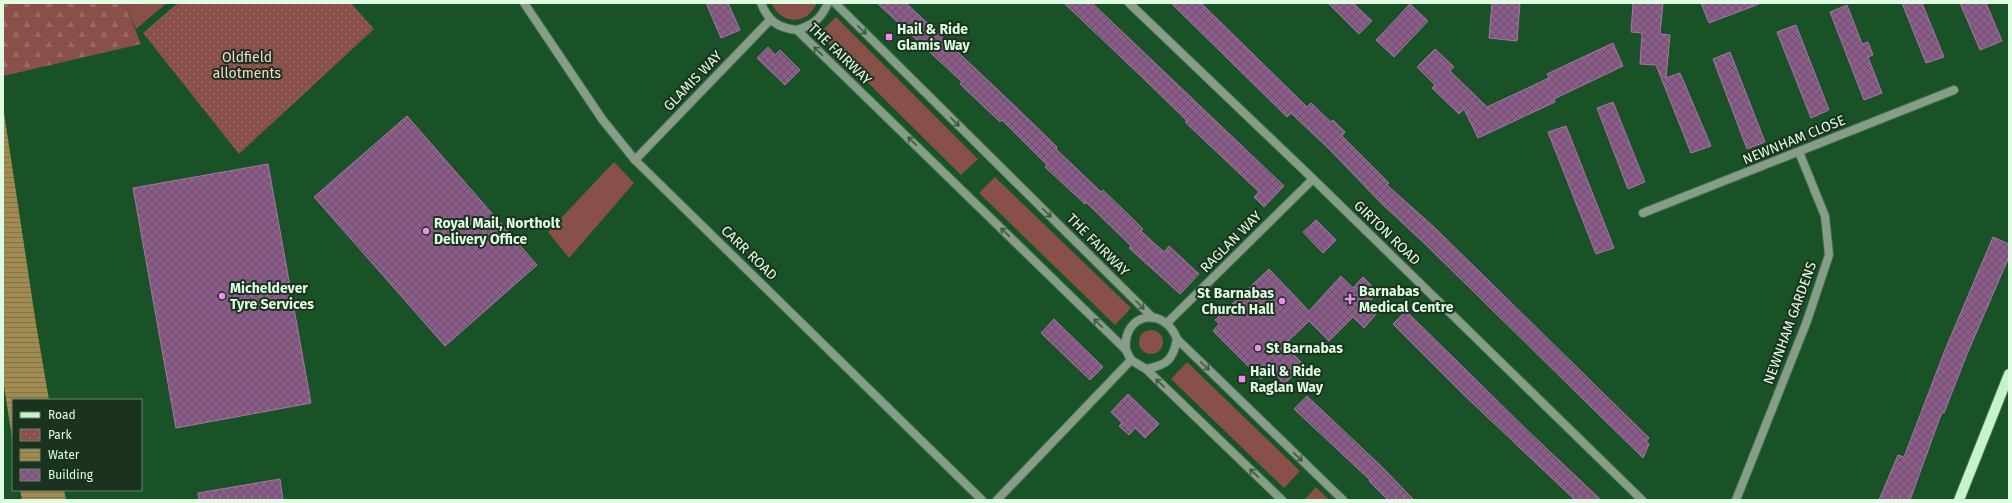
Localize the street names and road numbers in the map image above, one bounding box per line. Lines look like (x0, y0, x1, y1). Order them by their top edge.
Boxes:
street label: THE FAIRWAY (805, 20, 875, 89)
street label: GLAMIS WAY (660, 47, 726, 115)
street label: NEWNHAM CLOSE (1740, 112, 1848, 168)
street label: GIRTON ROAD (1350, 197, 1424, 269)
street label: RAGLAN WAY (1197, 207, 1266, 276)
street label: THE FAIRWAY (1063, 210, 1133, 280)
street label: CARR ROAD (717, 222, 781, 284)
street label: NEWNHAM GARDENS (1760, 259, 1820, 387)

